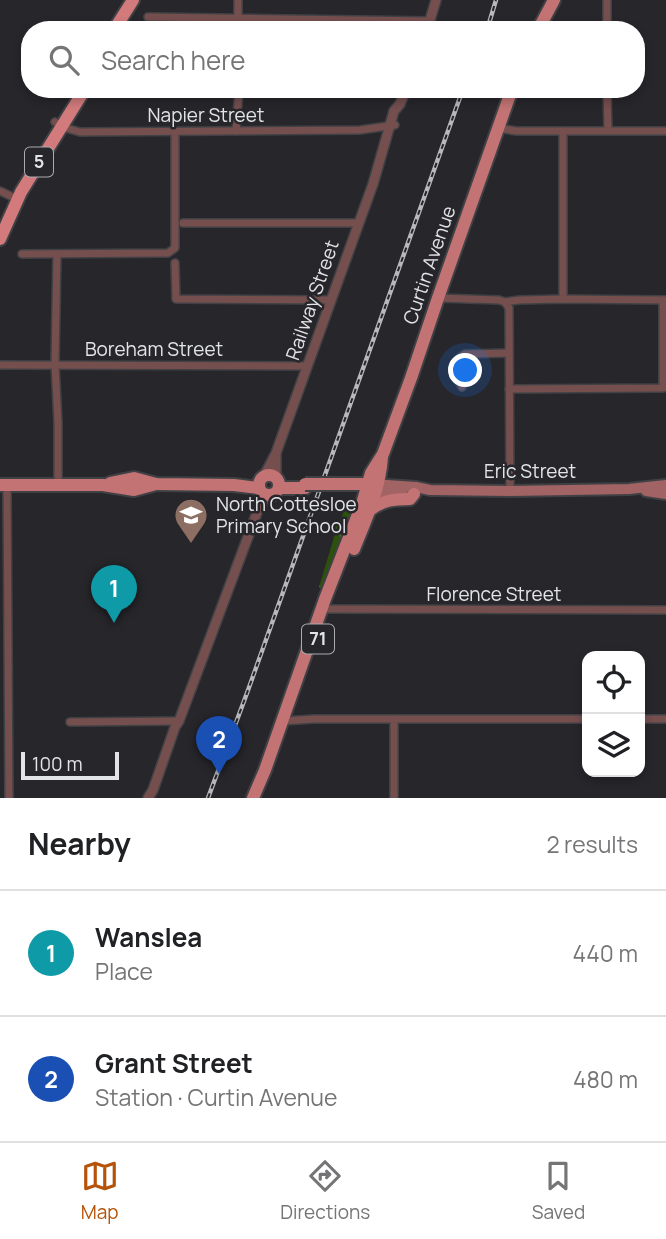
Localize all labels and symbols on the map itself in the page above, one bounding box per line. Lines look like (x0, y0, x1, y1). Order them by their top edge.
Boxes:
street label: Napier Street (148, 102, 264, 128)
road number: 5 (25, 148, 53, 176)
street label: Curtin Avenue (397, 202, 461, 328)
street label: Railway Street (279, 237, 345, 363)
street label: Boreham Street (85, 336, 223, 362)
your location (448, 353, 482, 387)
street label: Eric Street (484, 458, 576, 484)
place label: North Cottesloe Primary School (216, 491, 357, 539)
school or university icon: North Cottesloe Primary School (172, 496, 210, 545)
pin: 1 (91, 565, 137, 623)
street label: Florence Street (427, 581, 561, 607)
road number: 71 (302, 624, 334, 654)
pin: 2 (196, 716, 242, 774)
scale bar (21, 749, 119, 781)

